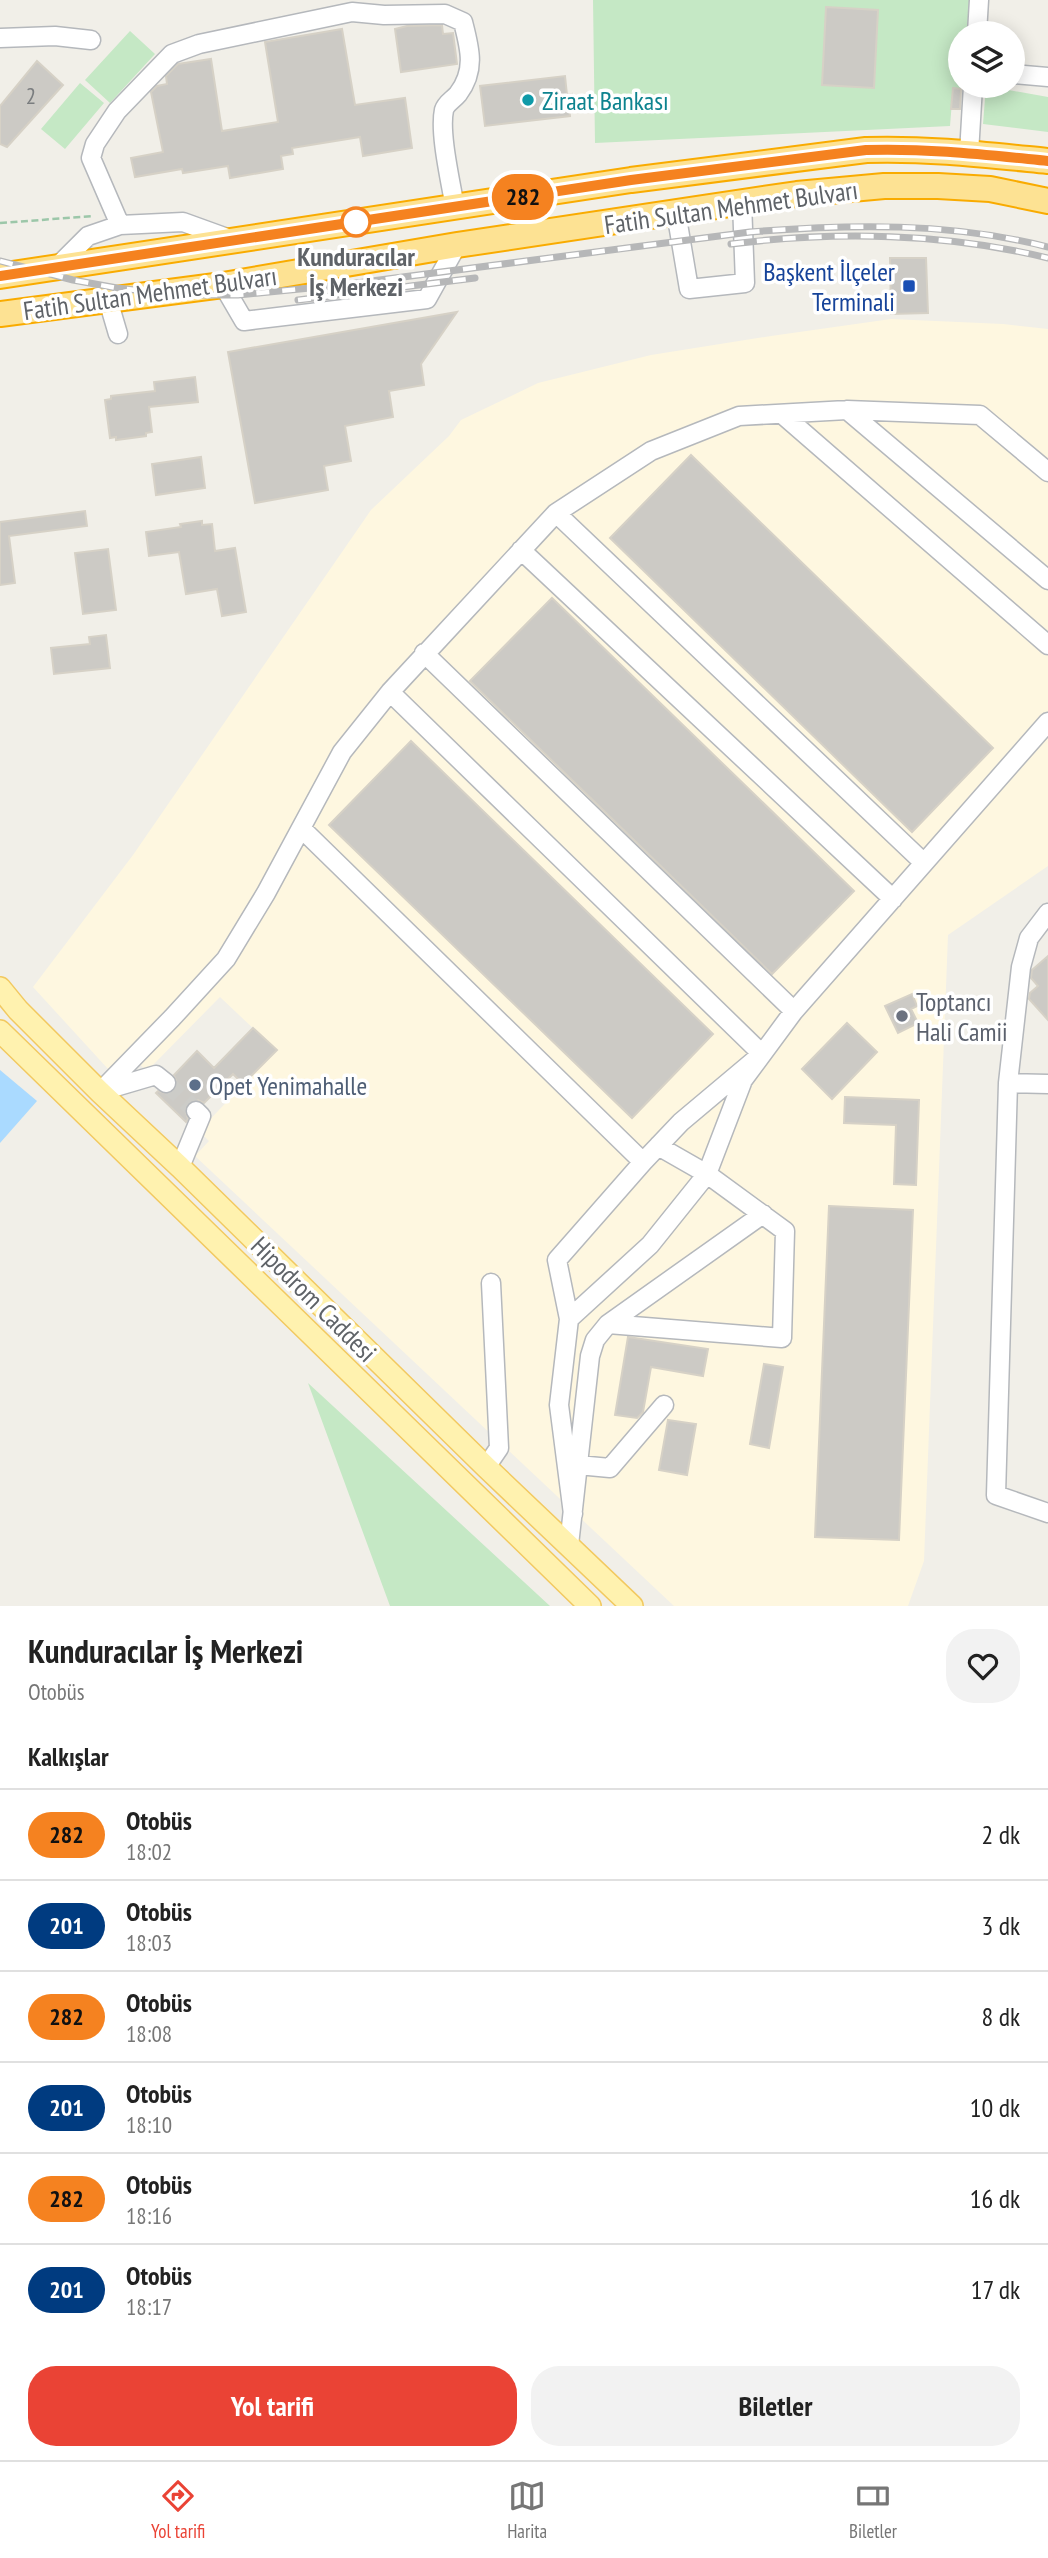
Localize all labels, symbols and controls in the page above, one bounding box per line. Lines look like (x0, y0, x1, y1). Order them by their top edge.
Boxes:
map controls (948, 21, 1025, 98)
button: layers (948, 21, 1025, 98)
house number: 2 (26, 81, 36, 110)
place label: Ziraat Bankası (542, 84, 669, 117)
marker: Ziraat Bankası (520, 92, 536, 108)
street label: Fatih Sultan Mehmet Bulvarı (602, 173, 860, 241)
line badge: 282 (483, 174, 563, 220)
text: 282 (506, 181, 540, 212)
marker: Kunduracılar İş Merkezi (341, 207, 371, 237)
place label: Kunduracılar İş Merkezi (297, 240, 415, 303)
place label: Başkent İlçeler Terminali (763, 255, 895, 318)
street label: Fatih Sultan Mehmet Bulvarı (21, 259, 279, 327)
marker: Başkent İlçeler Terminali (901, 278, 917, 294)
place label: Toptancı Hali Camii (916, 985, 1008, 1048)
marker: Toptancı Hali Camii (894, 1008, 910, 1024)
place label: Opet Yenimahalle (209, 1069, 367, 1102)
marker: Opet Yenimahalle (187, 1077, 203, 1093)
street label: Hipodrom Caddesi (244, 1229, 384, 1369)
text: Kunduracılar İş Merkezi (28, 1629, 303, 1672)
button: heart (946, 1629, 1020, 1703)
text: Otobüs (28, 1677, 84, 1706)
text: Kalkışlar (28, 1740, 109, 1773)
text: Otobüs (126, 1804, 192, 1837)
text: 2 dk (981, 1818, 1020, 1851)
text: 282 (49, 1819, 84, 1850)
text: 18:02 (126, 1837, 172, 1866)
text: Otobüs (126, 1895, 192, 1928)
text: 3 dk (981, 1909, 1020, 1942)
text: 201 (49, 1910, 84, 1941)
text: 18:03 (126, 1928, 172, 1957)
text: Otobüs (126, 1986, 192, 2019)
text: 8 dk (981, 2000, 1020, 2033)
text: 282 (49, 2001, 84, 2032)
text: 18:08 (126, 2019, 172, 2048)
text: Otobüs (126, 2077, 192, 2110)
text: 10 dk (970, 2091, 1020, 2124)
text: 201 (49, 2092, 84, 2123)
text: 18:10 (126, 2110, 172, 2139)
text: Otobüs (126, 2168, 192, 2201)
text: 16 dk (970, 2182, 1020, 2215)
text: 282 (49, 2183, 84, 2214)
text: 18:16 (126, 2201, 172, 2230)
text: Otobüs (126, 2259, 192, 2292)
text: 17 dk (971, 2273, 1020, 2306)
text: 201 (49, 2274, 84, 2305)
text: 18:17 (126, 2292, 172, 2321)
button: Yol tarifi (28, 2366, 517, 2446)
button: Biletler (531, 2366, 1020, 2446)
tab: Yol tarifi (151, 2477, 205, 2543)
tab: Harita (507, 2477, 547, 2543)
tab: Biletler (849, 2477, 897, 2543)

